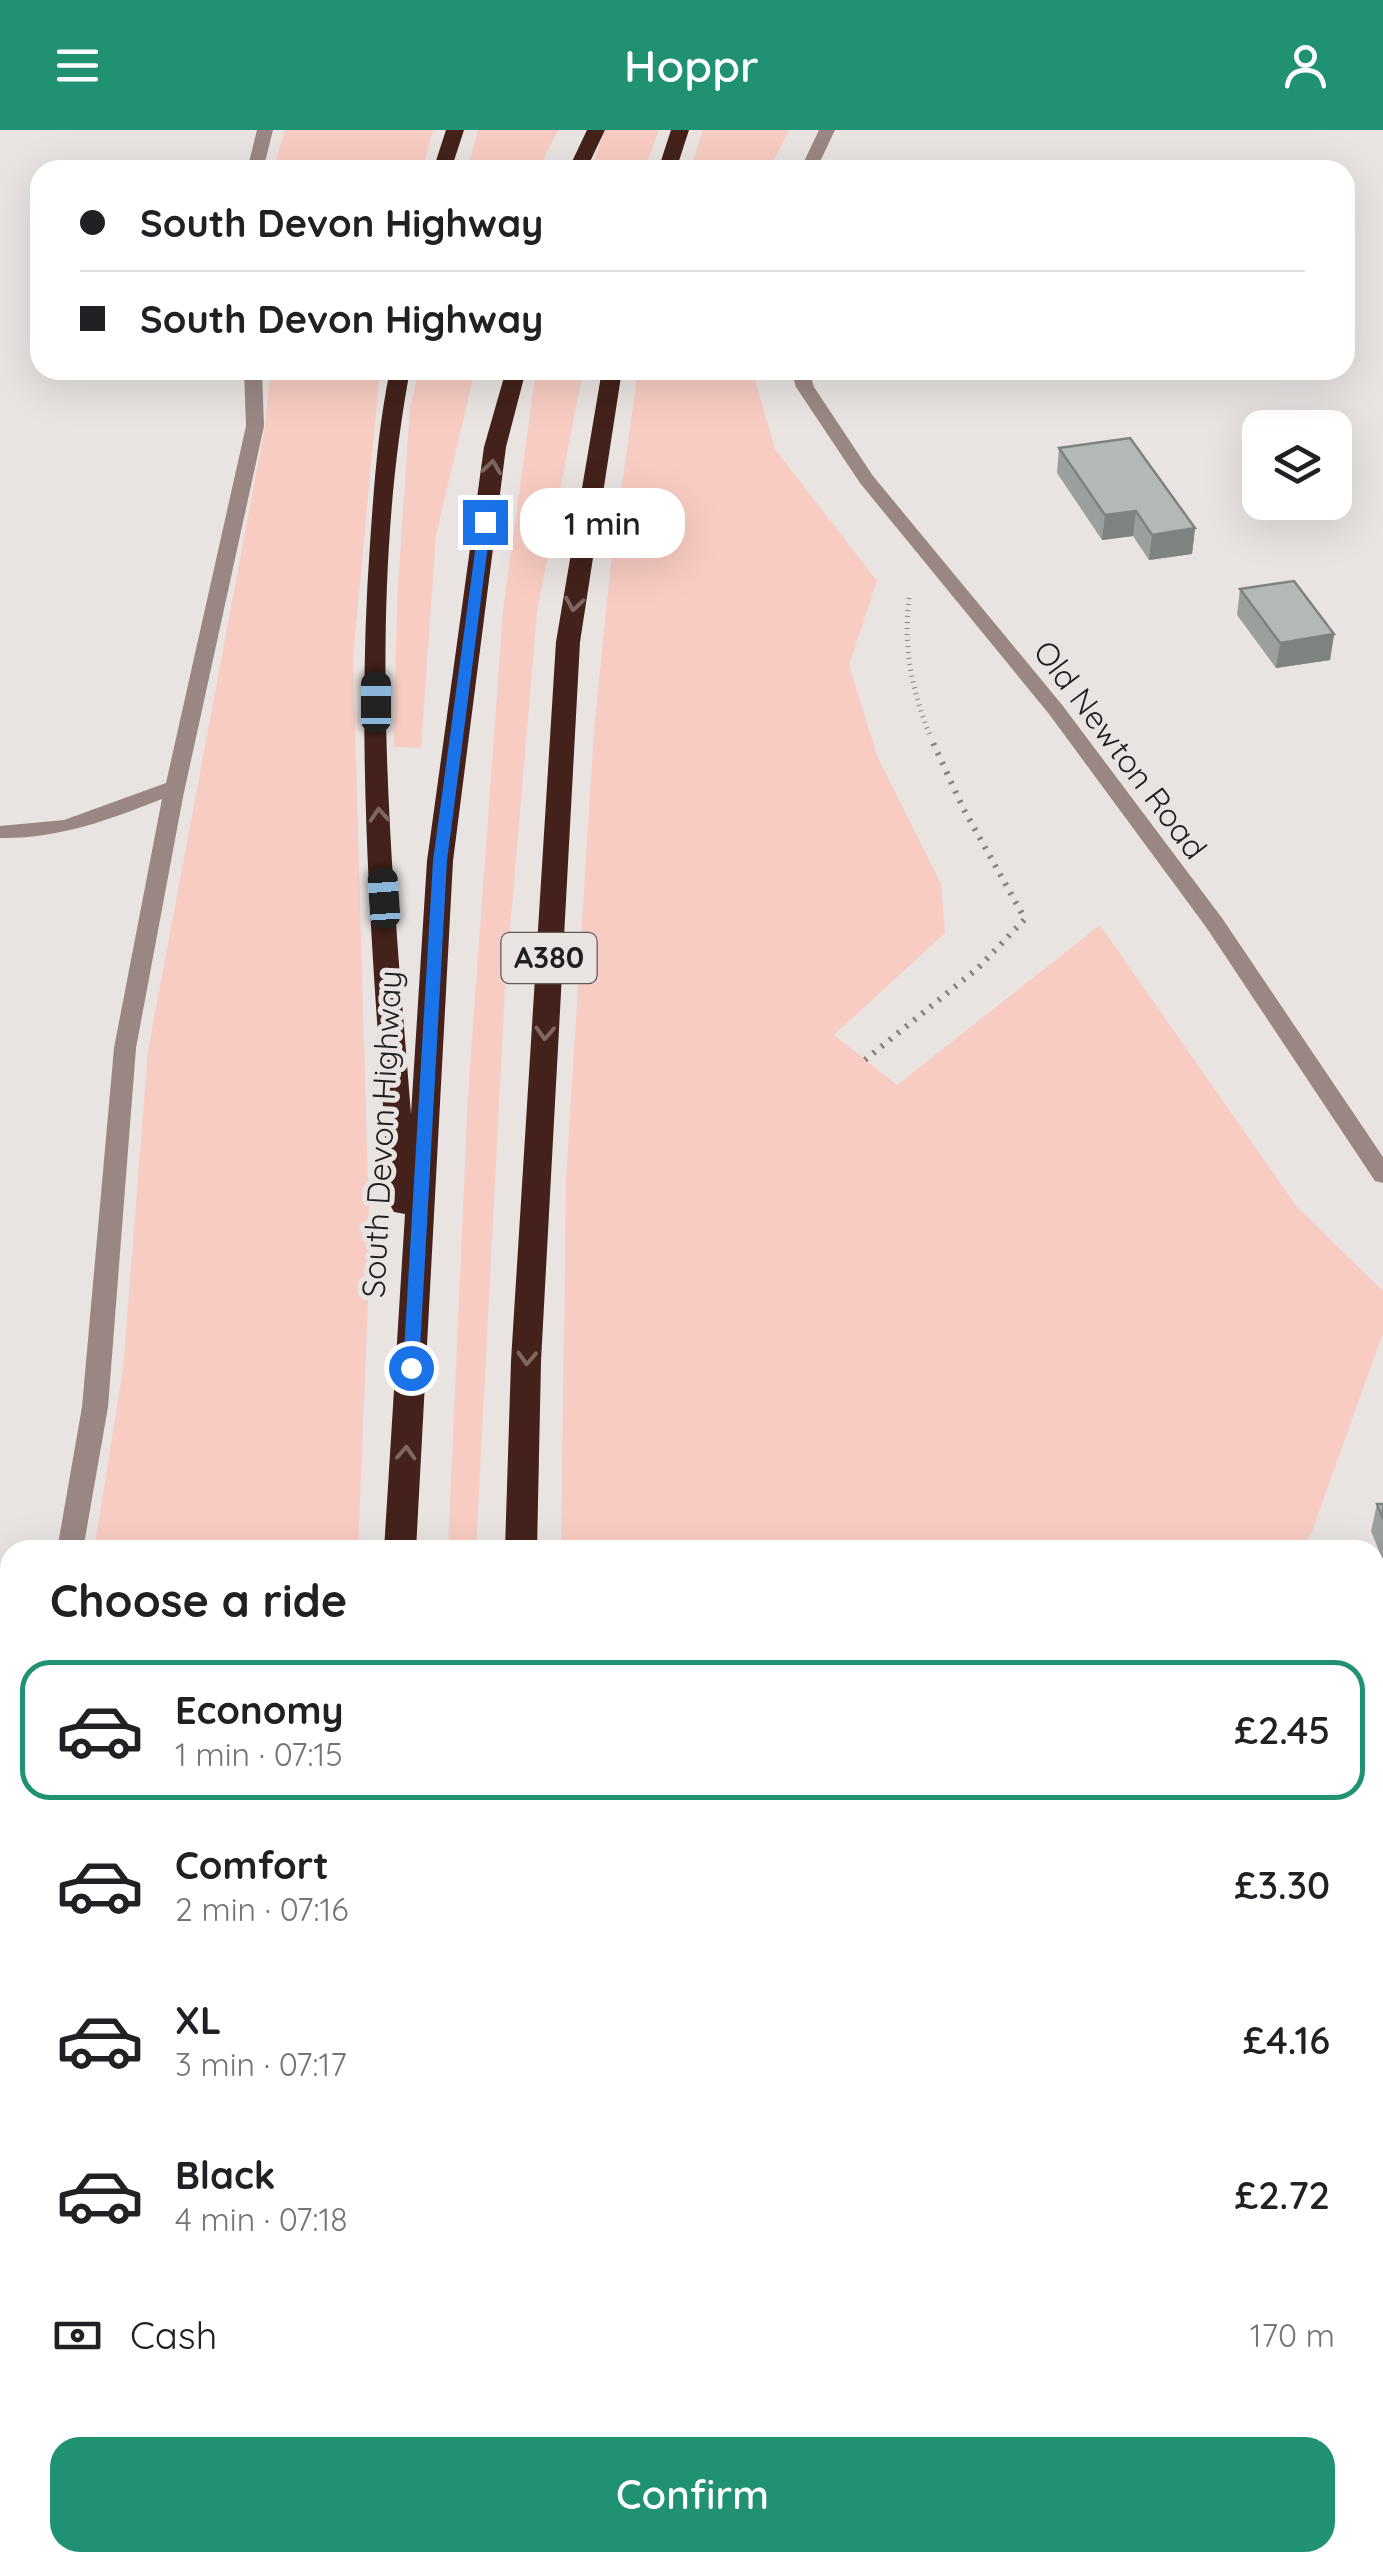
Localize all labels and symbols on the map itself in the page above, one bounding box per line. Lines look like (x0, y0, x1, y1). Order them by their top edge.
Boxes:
one-way arrow (481, 459, 502, 475)
callout: 1 min (520, 487, 685, 557)
route end (463, 500, 508, 545)
one-way arrow (564, 596, 585, 613)
street label: Old Newton Road (1026, 632, 1216, 867)
car (361, 672, 391, 732)
one-way arrow (368, 807, 390, 823)
car (367, 867, 401, 929)
road number: A380 (502, 933, 596, 983)
street label: South Devon Highway (352, 969, 410, 1299)
one-way arrow (535, 1026, 556, 1042)
route start (389, 1346, 434, 1391)
one-way arrow (516, 1350, 537, 1366)
one-way arrow (395, 1444, 416, 1460)

